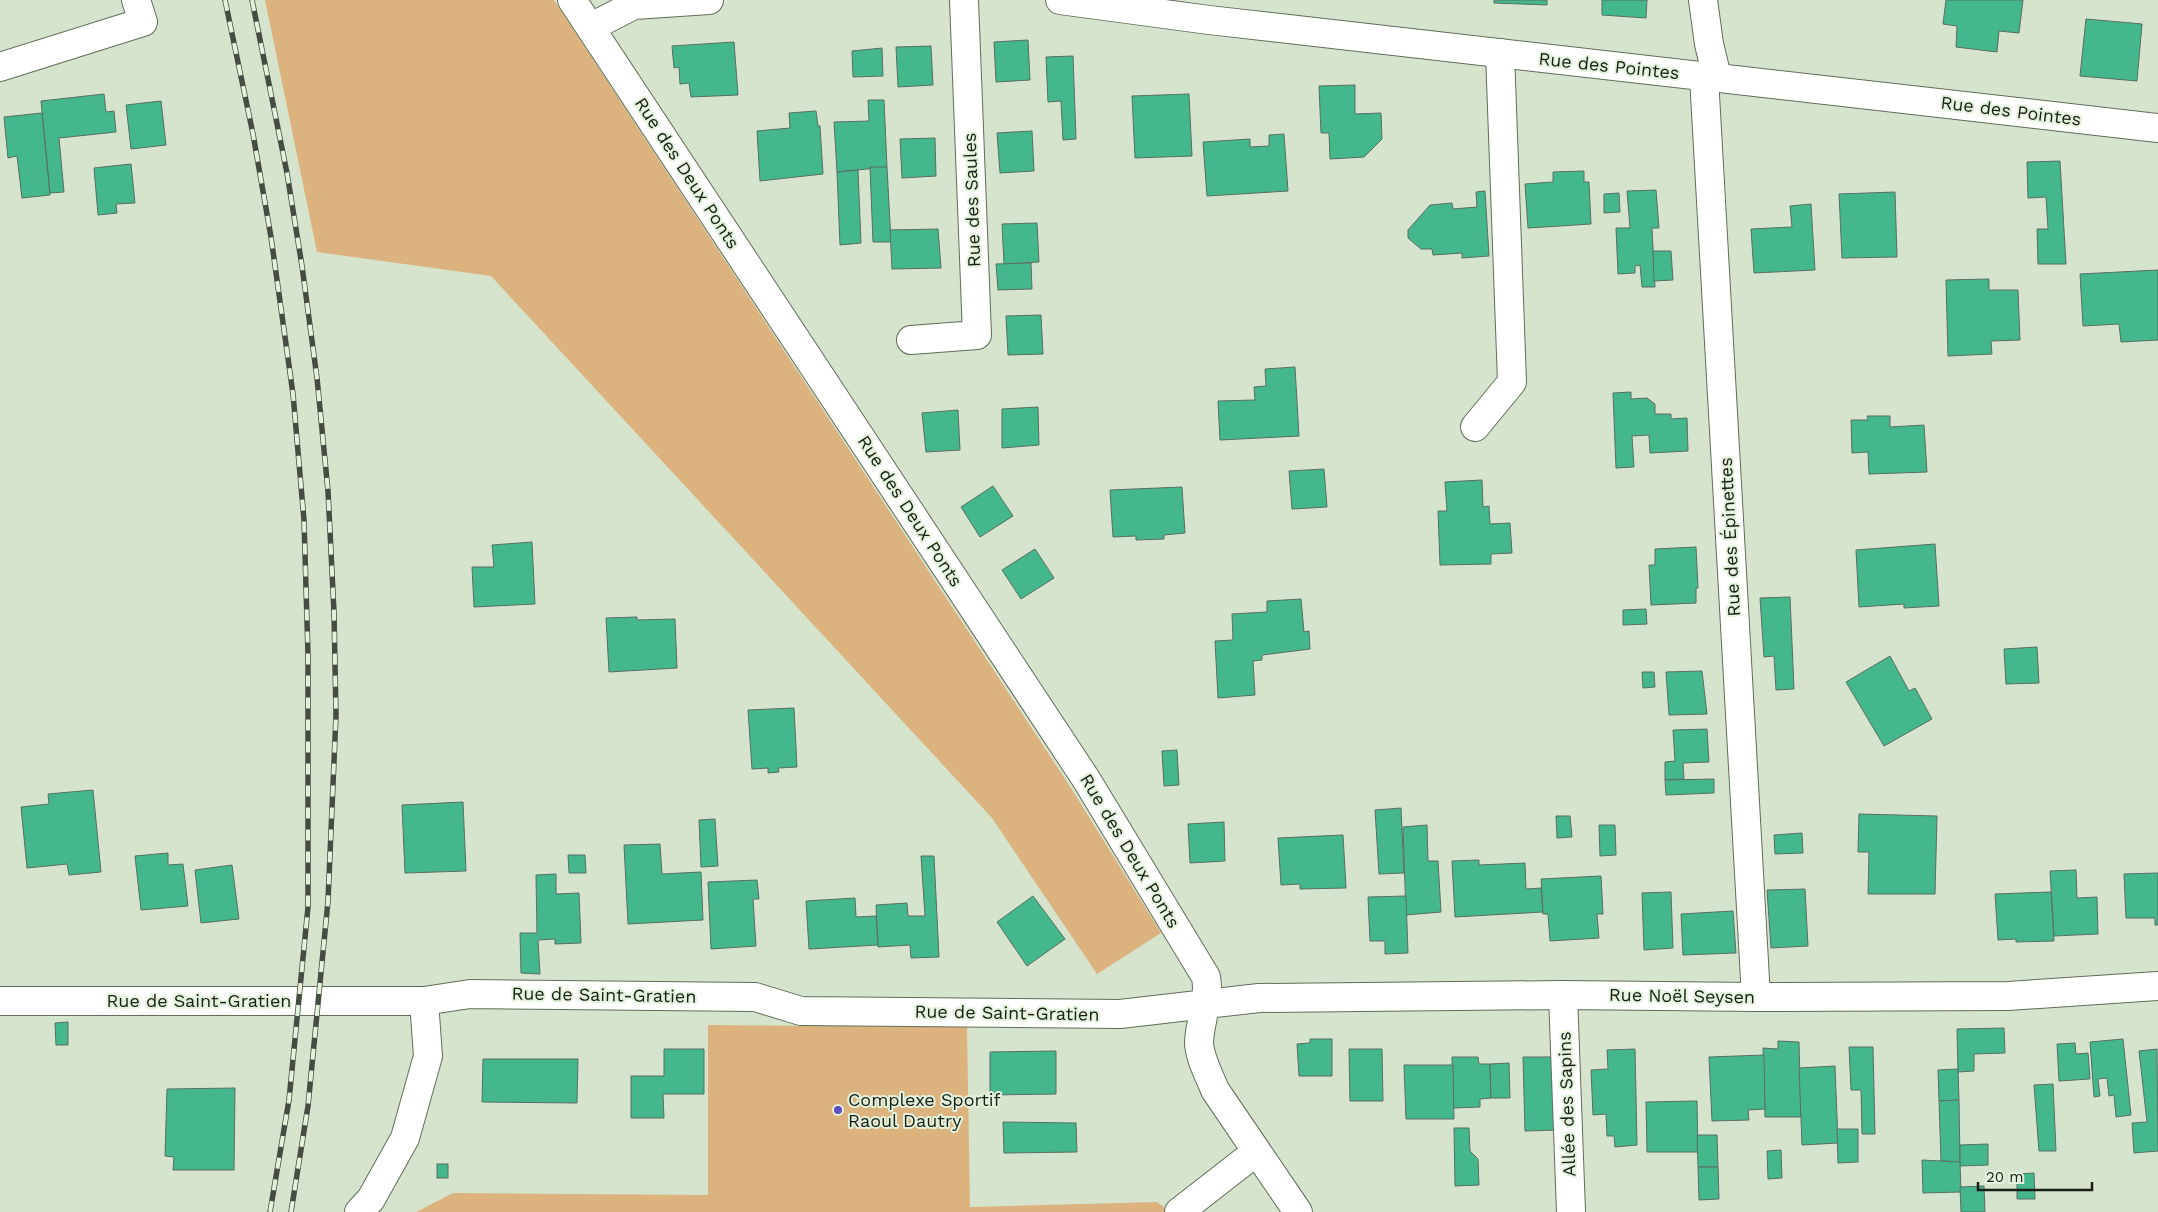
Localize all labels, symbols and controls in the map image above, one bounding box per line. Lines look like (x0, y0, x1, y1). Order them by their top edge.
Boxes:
street label: Rue des Pointes (1538, 48, 1681, 83)
street label: Rue des Pointes (1940, 91, 2083, 130)
street label: Rue des Deux Ponts (631, 93, 744, 252)
street label: Rue des Saules (959, 132, 984, 268)
street label: Rue des Deux Ponts (854, 431, 967, 590)
street label: Rue des Épinettes (1715, 457, 1744, 617)
street label: Rue des Deux Ponts (1076, 770, 1185, 932)
street label: Rue de Saint-Gratien (511, 982, 697, 1007)
street label: Rue Noël Seysen (1609, 984, 1755, 1007)
street label: Rue de Saint-Gratien (107, 990, 291, 1011)
street label: Rue de Saint-Gratien (914, 1000, 1100, 1025)
street label: Allée des Sapins (1553, 1031, 1580, 1177)
place label: Complexe Sportif Raoul Dautry (848, 1089, 1001, 1131)
marker: Complexe Sportif Raoul Dautry (832, 1104, 844, 1116)
scale bar (1978, 1160, 2092, 1192)
text: 20 m (1986, 1168, 2024, 1186)

